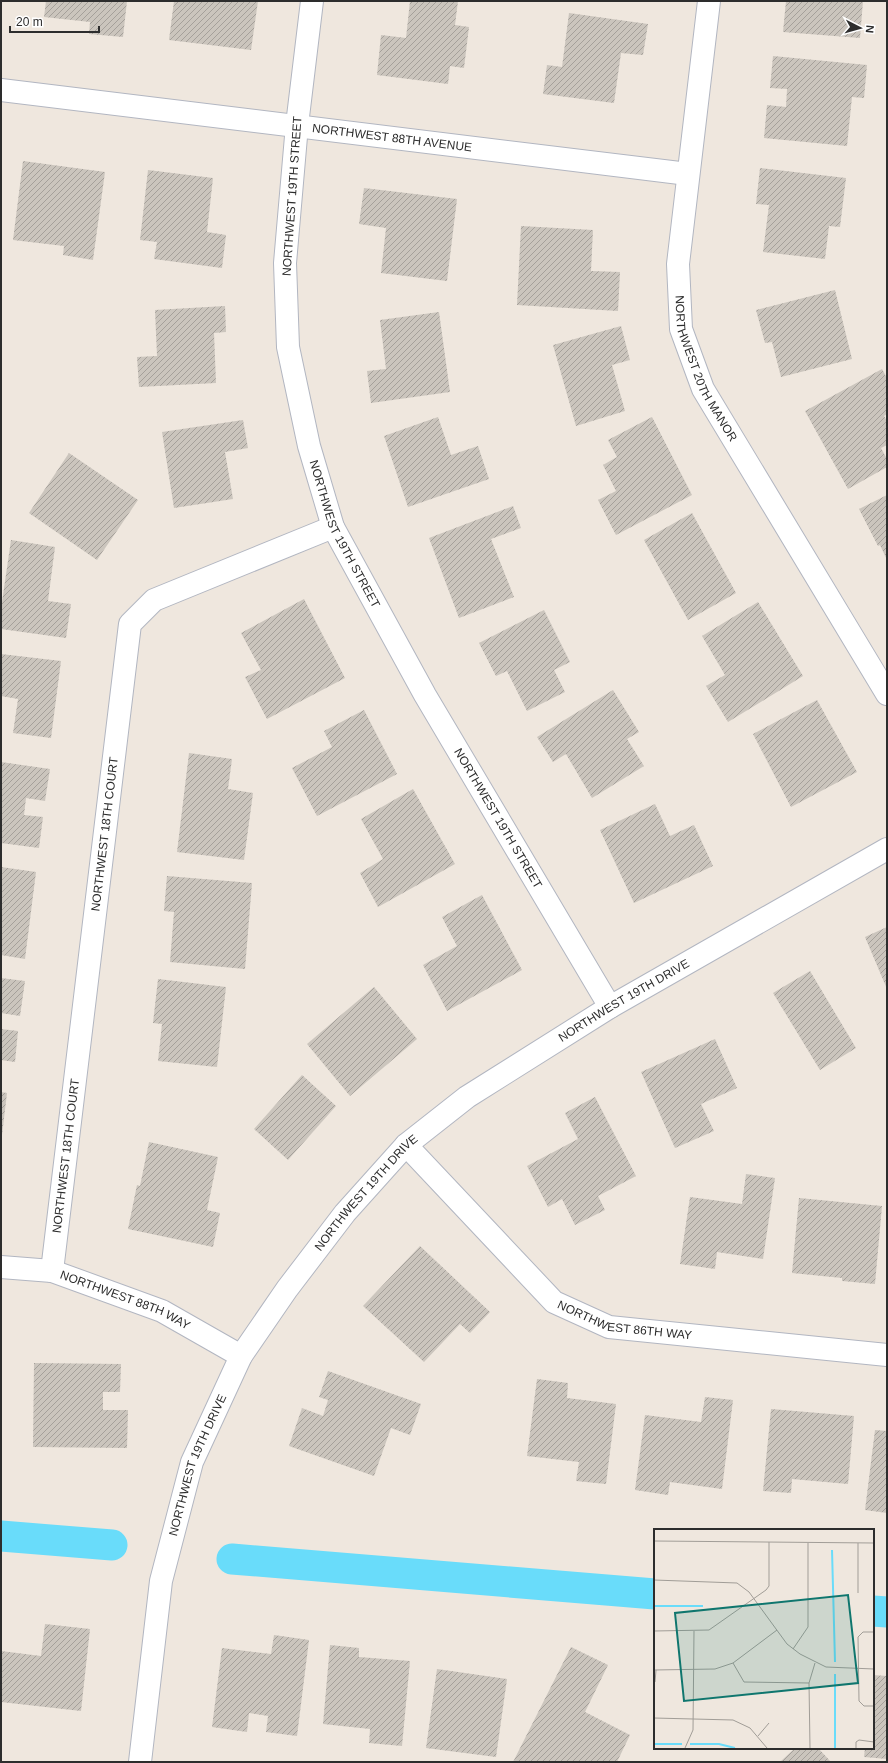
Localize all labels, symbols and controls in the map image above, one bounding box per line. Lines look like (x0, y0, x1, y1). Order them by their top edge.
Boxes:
scale bar (10, 8, 99, 34)
north arrow (840, 8, 880, 48)
text: 20 m (16, 15, 43, 29)
text: N (864, 24, 876, 34)
street label: NORTHWEST 19TH STREET (279, 115, 305, 276)
street label: NORTHWEST 88TH AVENUE (311, 121, 473, 155)
street label: NORTHWEST 20TH MANOR (672, 295, 740, 444)
street label: NORTHWEST 19TH STREET (307, 458, 383, 611)
street label: NORTHWEST 19TH STREET (451, 746, 545, 891)
street label: NORTHWEST 18TH COURT (88, 755, 121, 912)
street label: NORTHWEST 19TH DRIVE (556, 956, 692, 1045)
street label: NORTHWEST 18TH COURT (50, 1077, 82, 1234)
street label: NORTHWEST 19TH DRIVE (312, 1132, 420, 1254)
street label: NORTHWEST 88TH WAY (58, 1268, 193, 1333)
street label: NORTHWEST 86TH WAY (555, 1298, 693, 1342)
street label: NORTHWEST 19TH DRIVE (166, 1392, 229, 1537)
inset map (654, 1529, 874, 1749)

